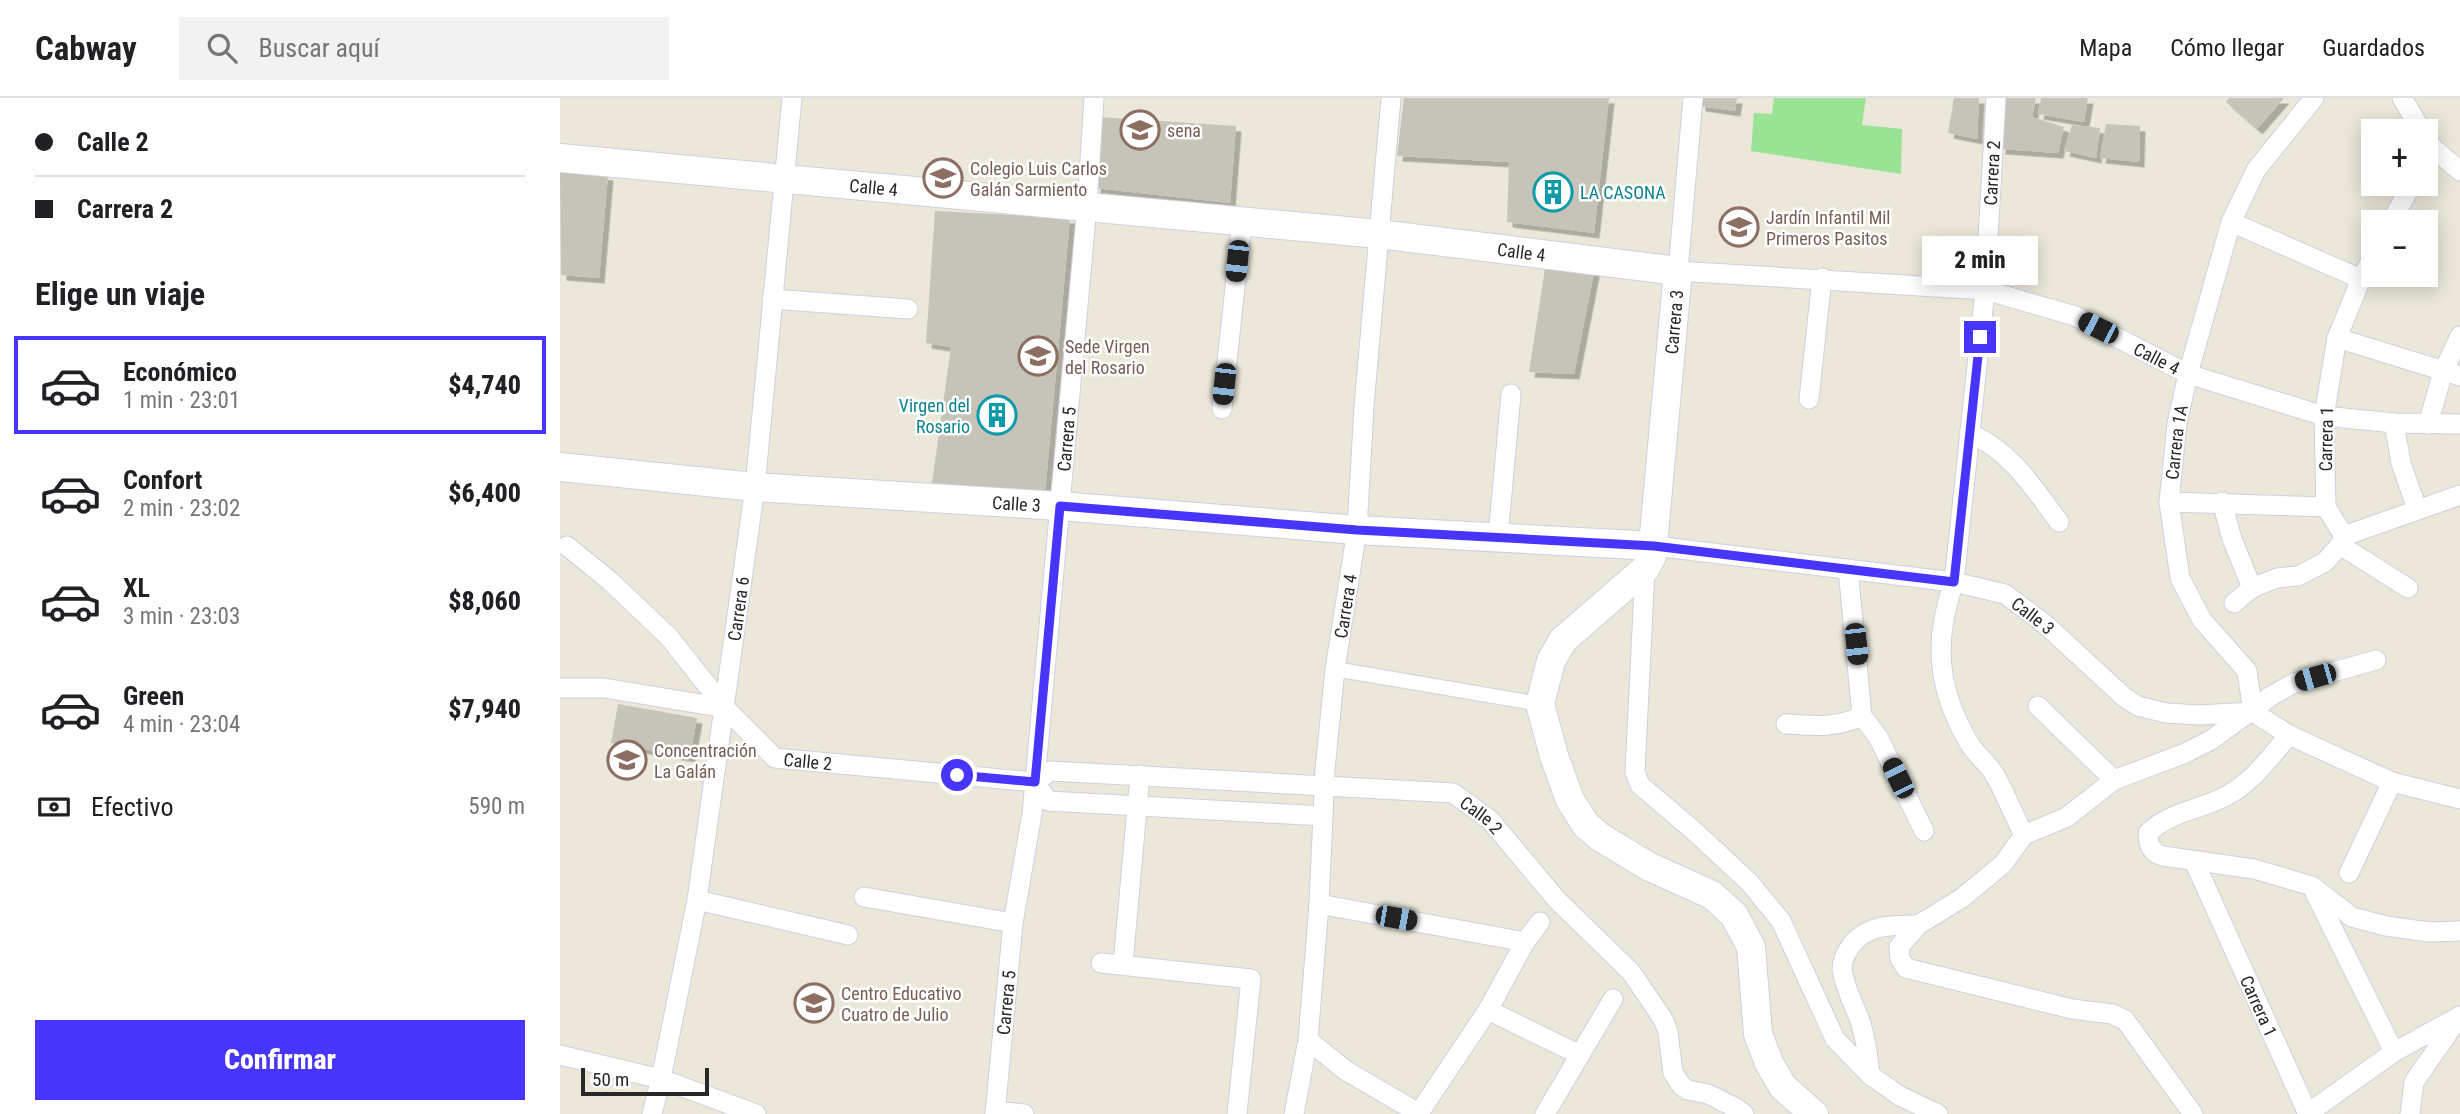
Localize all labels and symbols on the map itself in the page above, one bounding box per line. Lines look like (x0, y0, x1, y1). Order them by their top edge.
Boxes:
school or university icon: sena (1119, 109, 1161, 151)
place label: sena (1167, 120, 1201, 141)
street label: Carrera 2 (1980, 140, 2004, 206)
school or university icon: Colegio Luis Carlos Galán Sarmiento (922, 157, 964, 199)
place label: Colegio Luis Carlos Galán Sarmiento (970, 158, 1107, 200)
building icon: LA CASONA (1532, 171, 1574, 213)
street label: Calle 4 (848, 174, 899, 200)
place label: LA CASONA (1580, 182, 1666, 203)
school or university icon: Jardín Infantil Mil Primeros Pasitos (1718, 206, 1760, 248)
place label: Jardín Infantil Mil Primeros Pasitos (1766, 207, 1891, 249)
callout: 2 min (1922, 236, 2038, 285)
street label: Calle 4 (1496, 238, 1547, 265)
car (1225, 239, 1250, 283)
street label: Carrera 3 (1661, 289, 1687, 355)
car (2075, 309, 2122, 347)
route end (1964, 321, 1996, 353)
school or university icon: Sede Virgen del Rosario (1017, 335, 1059, 377)
place label: Sede Virgen del Rosario (1065, 336, 1150, 378)
street label: Calle 4 (2131, 338, 2183, 379)
car (1212, 362, 1237, 406)
building icon: Virgen del Rosario (976, 394, 1018, 436)
place label: Virgen del Rosario (899, 395, 970, 437)
street label: Carrera 1A (2161, 402, 2192, 480)
street label: Carrera 5 (1053, 406, 1079, 472)
street label: Carrera 1 (2315, 406, 2337, 472)
street label: Calle 3 (992, 491, 1041, 515)
street label: Carrera 4 (1330, 572, 1360, 640)
street label: Carrera 6 (723, 575, 753, 642)
street label: Calle 3 (2008, 592, 2059, 638)
car (1844, 622, 1869, 666)
car (2292, 661, 2339, 693)
school or university icon: Concentración La Galán (606, 739, 648, 781)
place label: Concentración La Galán (654, 740, 757, 782)
street label: Calle 2 (783, 748, 833, 774)
car (1880, 755, 1917, 801)
route start (941, 759, 973, 791)
street label: Calle 2 (1456, 791, 1507, 838)
car (1374, 904, 1419, 932)
street label: Carrera 5 (992, 969, 1019, 1036)
street label: Carrera 1 (2236, 972, 2282, 1040)
school or university icon: Centro Educativo Cuatro de Julio (793, 982, 835, 1024)
place label: Centro Educativo Cuatro de Julio (841, 983, 962, 1025)
scale bar (581, 1065, 709, 1097)

